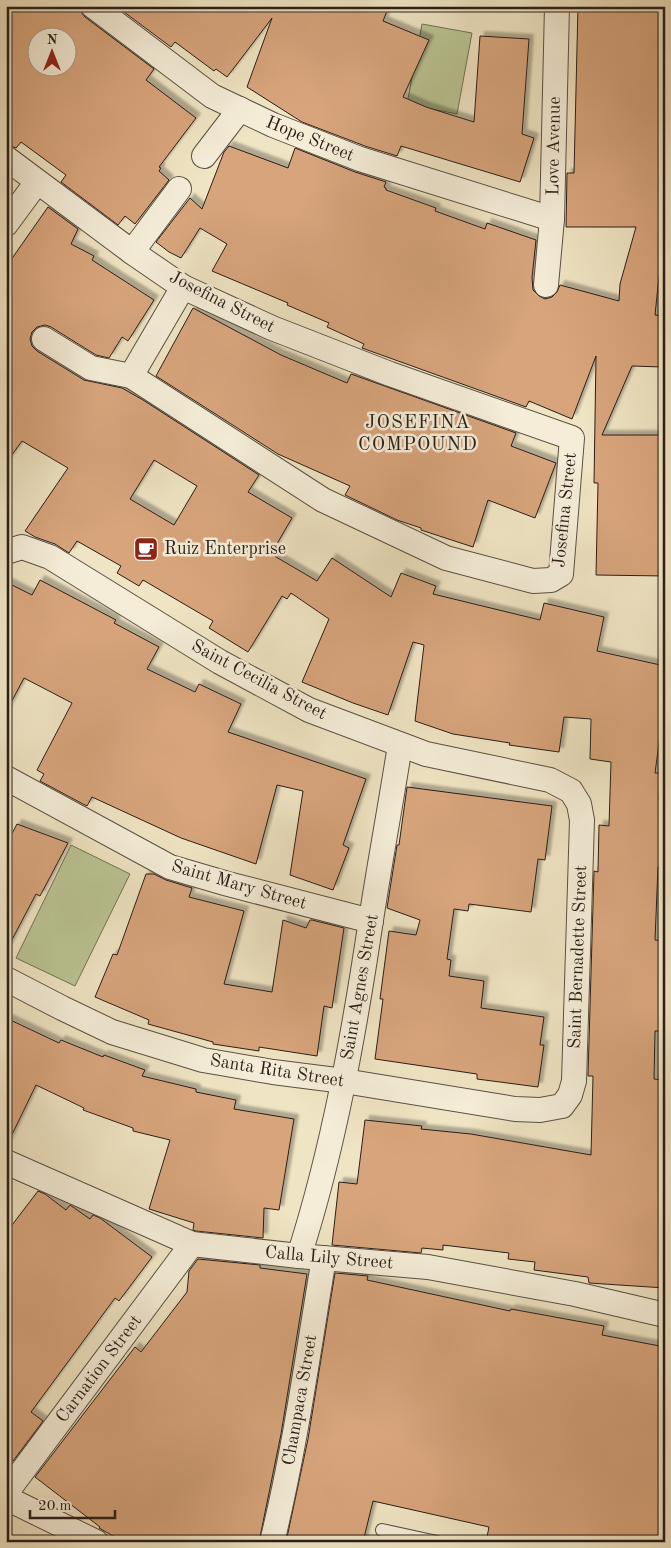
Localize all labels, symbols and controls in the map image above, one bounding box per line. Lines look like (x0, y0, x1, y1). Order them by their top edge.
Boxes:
north arrow (28, 28, 78, 78)
text: N (47, 33, 58, 47)
street label: Love Avenue (544, 96, 564, 196)
street label: Hope Street (263, 113, 357, 165)
street label: Josefina Street (166, 268, 278, 336)
district label: JOSEFINA COMPOUND (358, 414, 478, 455)
street label: Josefina Street (550, 452, 580, 568)
cafe icon: Ruiz Enterprise (133, 536, 159, 562)
place label: Ruiz Enterprise (164, 540, 286, 558)
street label: Saint Cecilia Street (188, 637, 330, 723)
street label: Saint Mary Street (169, 857, 309, 913)
street label: Saint Bernadette Street (566, 865, 590, 1049)
street label: Saint Agnes Street (338, 913, 382, 1061)
street label: Santa Rita Street (209, 1051, 345, 1091)
street label: Calla Lily Street (264, 1243, 394, 1273)
street label: Carnation Street (53, 1312, 145, 1426)
street label: Champaca Street (280, 1333, 320, 1467)
scale bar (30, 1488, 115, 1520)
text: 20 m (38, 1499, 72, 1514)

